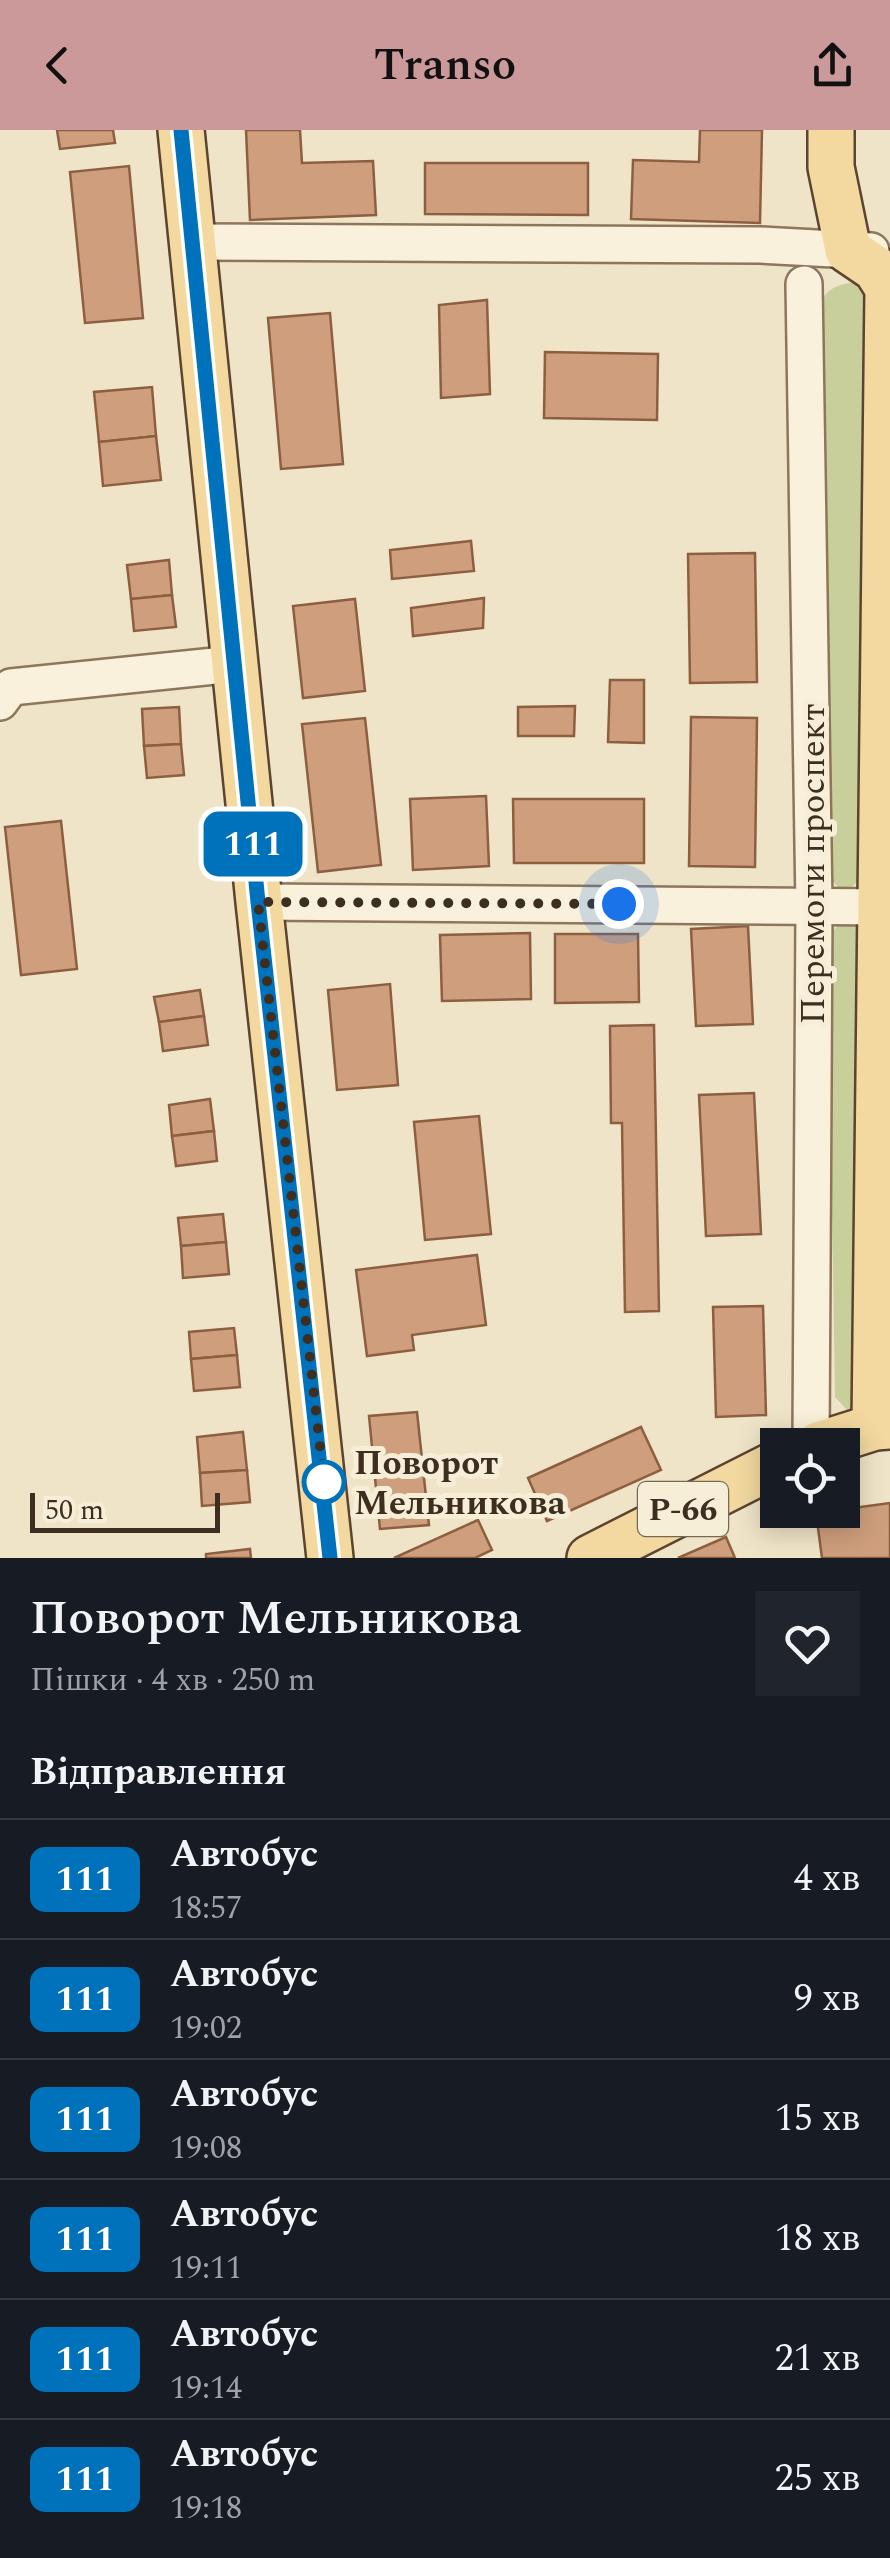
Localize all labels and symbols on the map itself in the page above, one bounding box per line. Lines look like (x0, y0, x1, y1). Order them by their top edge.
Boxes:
street label: Перемоги проспект (787, 704, 840, 1024)
line badge: 111 (196, 812, 310, 876)
your location (594, 879, 644, 929)
place label: Поворот Мельникова (354, 1437, 566, 1530)
marker: Поворот Мельникова (303, 1461, 345, 1503)
road number: Р-66 (638, 1482, 728, 1536)
scale bar (30, 1488, 220, 1532)

